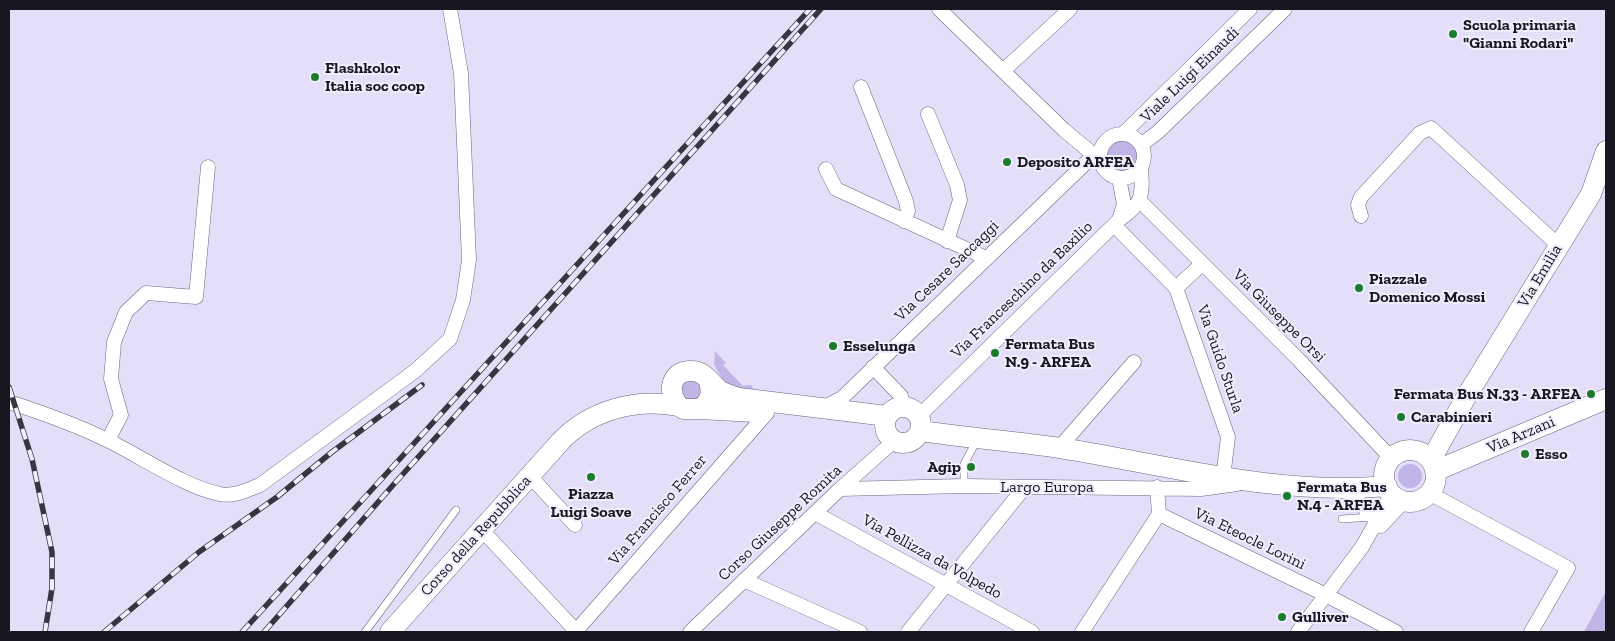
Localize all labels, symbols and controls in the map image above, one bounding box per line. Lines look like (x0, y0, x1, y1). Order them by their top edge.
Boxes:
place label: Scuola primaria "Gianni Rodari" (1463, 15, 1576, 53)
street label: Viale Luigi Einaudi (1137, 23, 1243, 127)
marker: Scuola primaria "Gianni Rodari" (1447, 28, 1459, 40)
place label: Flashkolor Italia soc coop (325, 58, 425, 96)
marker: Flashkolor Italia soc coop (309, 71, 321, 83)
place label: Deposito ARFEA (1017, 152, 1134, 172)
marker: Deposito ARFEA (1001, 156, 1013, 168)
street label: Via Cesare Saccaggi (891, 216, 1003, 326)
street label: Via Franceschino da Baxilio (947, 217, 1097, 363)
street label: Via Emilia (1514, 241, 1566, 311)
street label: Via Giuseppe Orsi (1229, 266, 1329, 366)
place label: Piazzale Domenico Mossi (1369, 269, 1485, 307)
marker: Piazzale Domenico Mossi (1353, 282, 1365, 294)
street label: Via Guido Sturla (1193, 302, 1247, 416)
place label: Fermata Bus N.9 - ARFEA (1005, 334, 1095, 372)
place label: Esselunga (843, 336, 915, 356)
marker: Esselunga (827, 340, 839, 352)
marker: Fermata Bus N.9 - ARFEA (989, 347, 1001, 359)
place label: Fermata Bus N.33 - ARFEA (1394, 384, 1581, 404)
marker: Fermata Bus N.33 - ARFEA (1585, 388, 1597, 400)
place label: Carabinieri (1411, 407, 1492, 427)
marker: Carabinieri (1395, 411, 1407, 423)
street label: Via Arzani (1484, 412, 1558, 458)
place label: Esso (1535, 444, 1568, 464)
marker: Esso (1519, 448, 1531, 460)
street label: Via Francisco Ferrer (605, 451, 711, 569)
place label: Agip (927, 457, 961, 477)
street label: Corso Giuseppe Romita (714, 461, 846, 585)
marker: Agip (965, 461, 977, 473)
marker: Piazza Luigi Soave (585, 471, 597, 483)
street label: Corso della Repubblica (417, 472, 535, 600)
street label: Largo Europa (1000, 477, 1094, 497)
place label: Fermata Bus N.4 - ARFEA (1297, 477, 1387, 515)
place label: Piazza Luigi Soave (551, 484, 631, 522)
marker: Fermata Bus N.4 - ARFEA (1281, 490, 1293, 502)
street label: Via Eteocle Lorini (1191, 504, 1309, 574)
street label: Via Pellizza da Volpedo (859, 511, 1005, 603)
place label: Gulliver (1292, 607, 1349, 627)
marker: Gulliver (1276, 611, 1288, 623)

